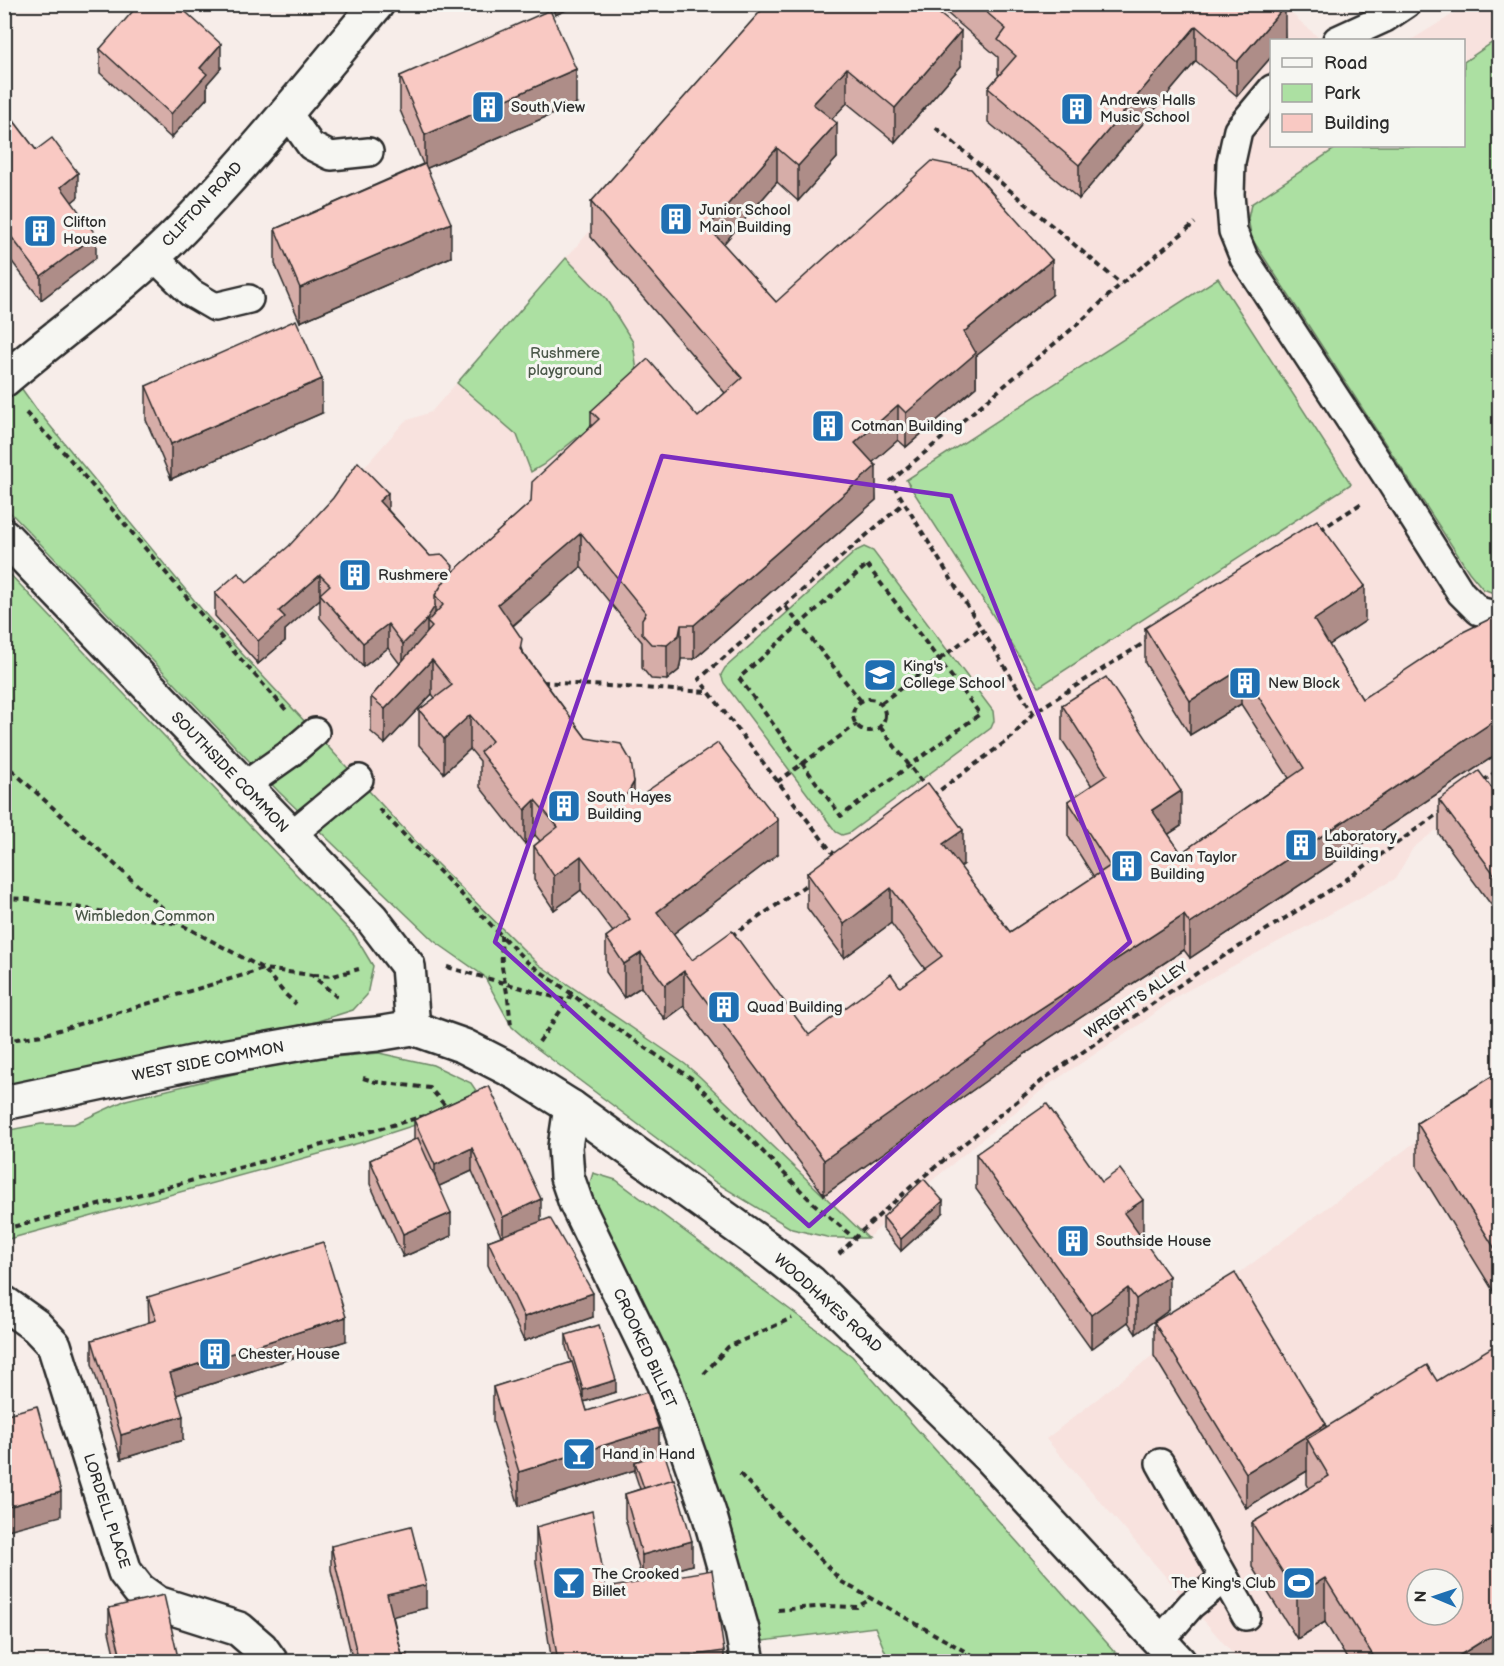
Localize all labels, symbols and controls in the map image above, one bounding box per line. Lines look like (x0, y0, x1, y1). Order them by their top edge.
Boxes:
legend (1270, 39, 1465, 147)
text: Road (1324, 53, 1368, 74)
text: Park (1324, 83, 1360, 104)
building icon: South View (470, 89, 506, 125)
building icon: Andrews Halls Music School (1059, 91, 1095, 127)
place label: Andrews Halls Music School (1100, 91, 1196, 127)
place label: South View (511, 98, 585, 117)
text: Building (1324, 113, 1390, 134)
street label: CLIFTON ROAD (158, 158, 247, 251)
building icon: Junior School Main Building (658, 201, 694, 237)
place label: Junior School Main Building (699, 201, 791, 237)
building icon: Clifton House (22, 213, 58, 249)
place label: Clifton House (63, 213, 107, 249)
park label: Rushmere playground (528, 344, 602, 380)
building icon: Cotman Building (810, 408, 846, 444)
place label: Cotman Building (851, 417, 963, 436)
building icon: Rushmere (337, 557, 373, 593)
place label: Rushmere (378, 566, 448, 585)
school or university icon: King's College School (862, 657, 898, 693)
place label: King's College School (903, 657, 1005, 693)
building icon: New Block (1227, 665, 1263, 701)
place label: New Block (1268, 674, 1340, 693)
street label: SOUTHSIDE COMMON (167, 708, 292, 837)
building icon: South Hayes Building (546, 788, 582, 824)
place label: South Hayes Building (587, 788, 672, 824)
building icon: Laboratory Building (1283, 827, 1319, 863)
place label: Laboratory Building (1324, 827, 1397, 863)
building icon: Cavan Taylor Building (1109, 848, 1145, 884)
place label: Cavan Taylor Building (1150, 848, 1237, 884)
park label: Wimbledon Common (75, 907, 215, 926)
street label: WRIGHT'S ALLEY (1081, 958, 1192, 1043)
building icon: Quad Building (706, 989, 742, 1025)
place label: Quad Building (747, 998, 843, 1017)
street label: WEST SIDE COMMON (130, 1037, 286, 1086)
building icon: Southside House (1055, 1223, 1091, 1259)
place label: Southside House (1096, 1232, 1211, 1251)
street label: WOODHAYES ROAD (770, 1250, 886, 1357)
street label: CROOKED BILLET (609, 1285, 681, 1411)
building icon: Chester House (197, 1336, 233, 1372)
place label: Chester House (238, 1345, 340, 1364)
bar icon: Hand in Hand (561, 1436, 597, 1472)
place label: Hand in Hand (602, 1445, 695, 1464)
street label: LORDELL PLACE (79, 1451, 134, 1571)
bar icon: The Crooked Billet (551, 1565, 587, 1601)
place label: The Crooked Billet (592, 1565, 679, 1601)
sports icon: The King's Club (1281, 1565, 1317, 1601)
north arrow (1405, 1567, 1465, 1627)
place label: The King's Club (1171, 1574, 1277, 1593)
text: N (1412, 1590, 1431, 1603)

